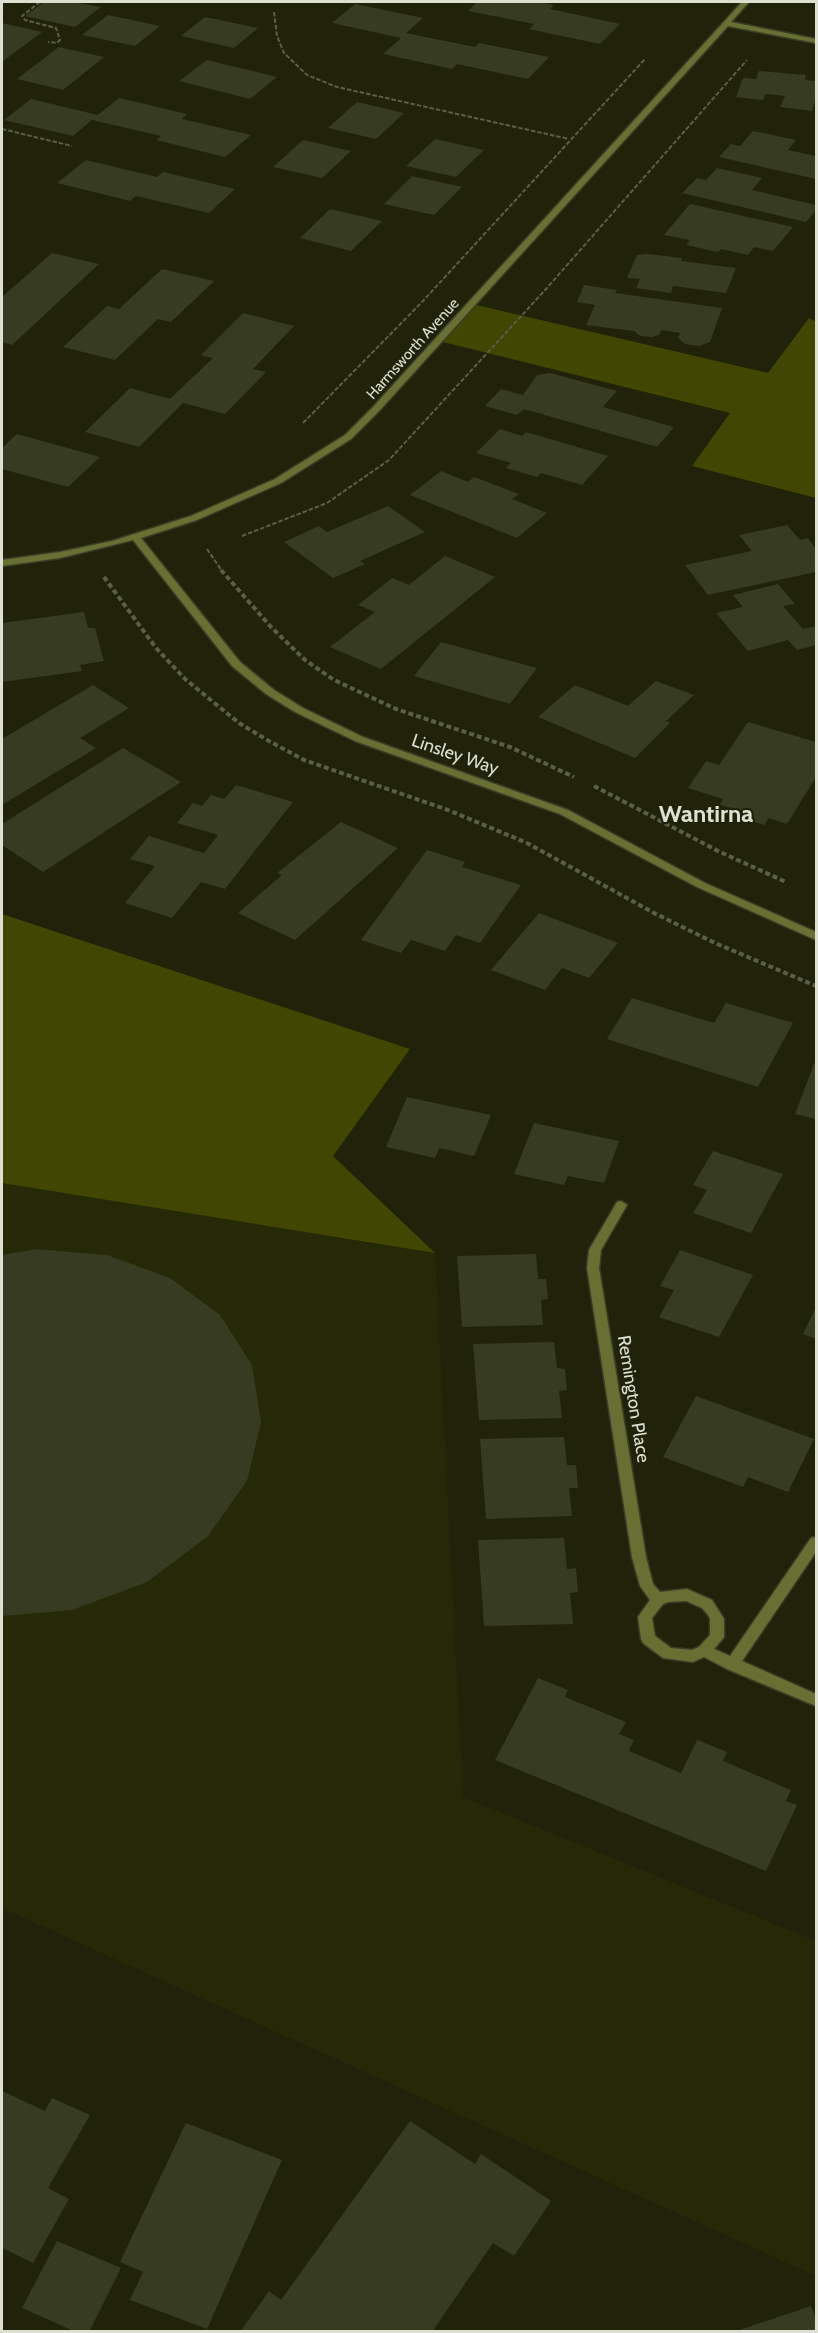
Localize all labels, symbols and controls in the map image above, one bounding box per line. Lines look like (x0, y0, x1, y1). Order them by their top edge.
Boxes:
street label: Harmsworth Avenue (363, 295, 463, 403)
street label: Linsley Way (409, 730, 501, 780)
district label: Wantirna (659, 801, 753, 829)
street label: Remington Place (612, 1334, 654, 1464)

